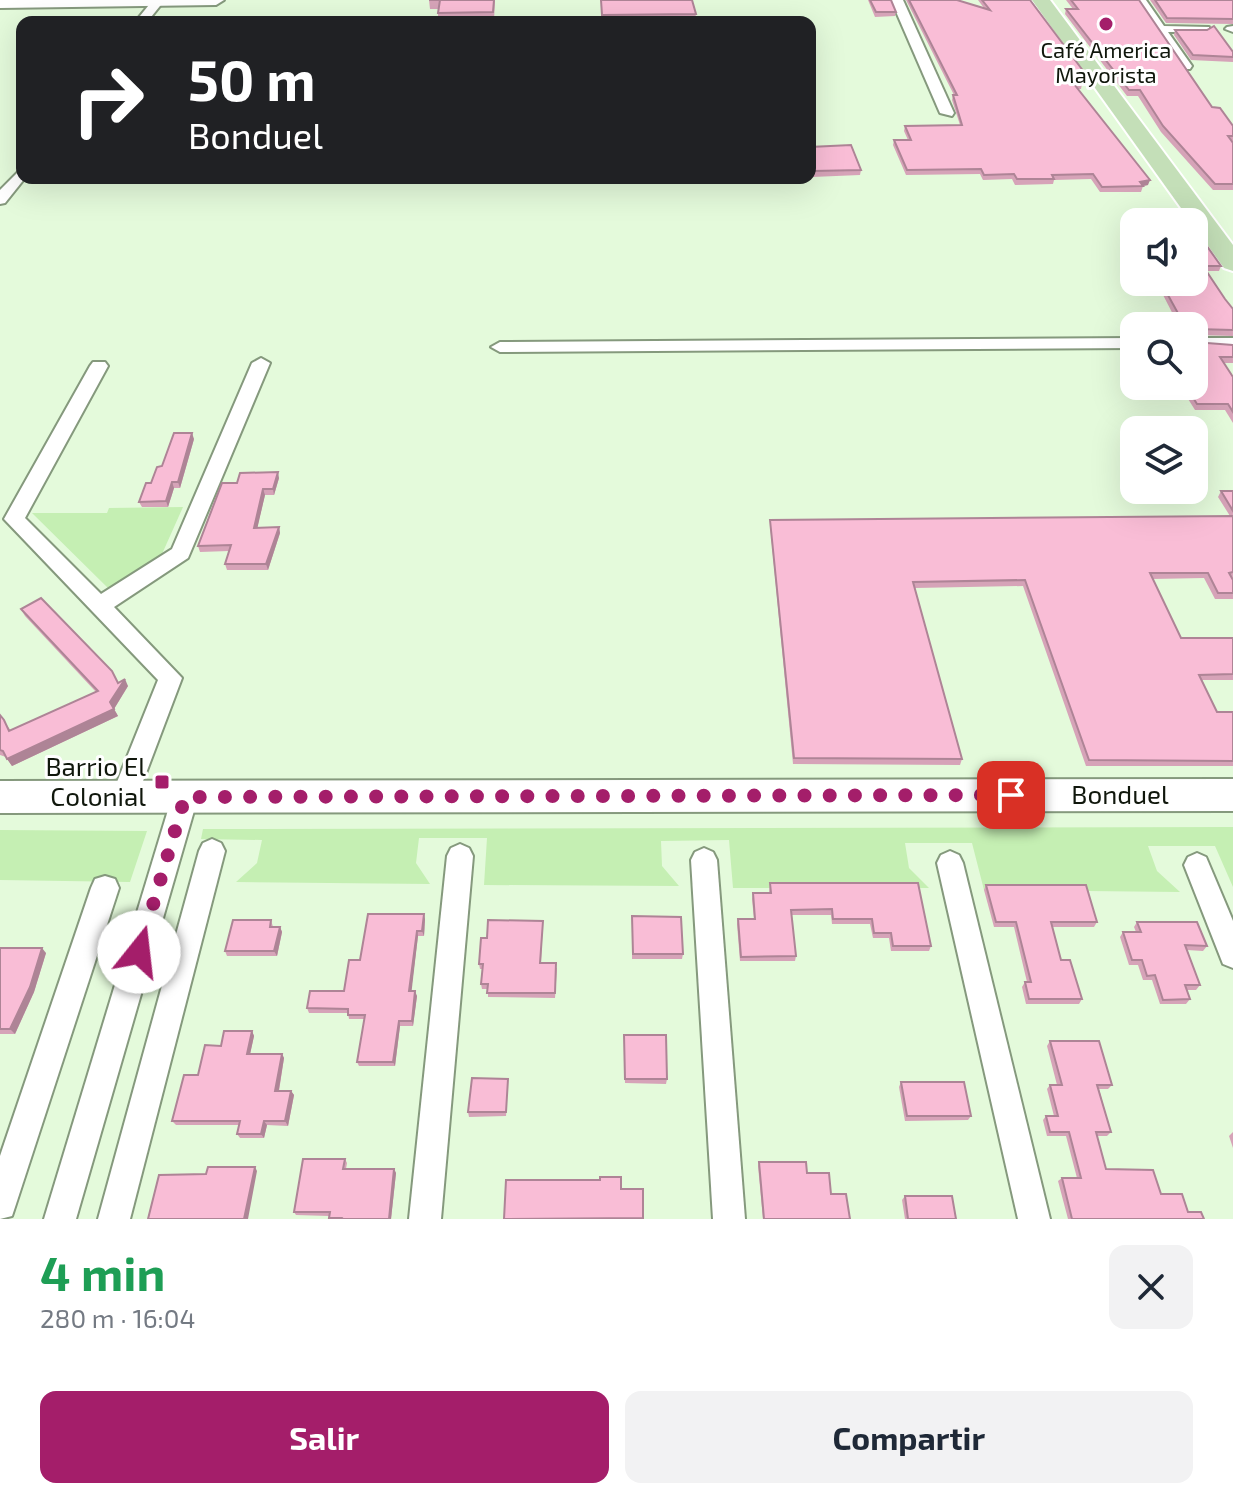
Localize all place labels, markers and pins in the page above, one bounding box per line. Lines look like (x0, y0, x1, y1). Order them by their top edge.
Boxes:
marker: Café America Mayorista (1097, 15, 1115, 33)
place label: Café America Mayorista (1041, 36, 1171, 87)
place label: Barrio El Colonial (45, 750, 146, 811)
pin (977, 761, 1045, 829)
marker: Barrio El Colonial (153, 773, 171, 791)

